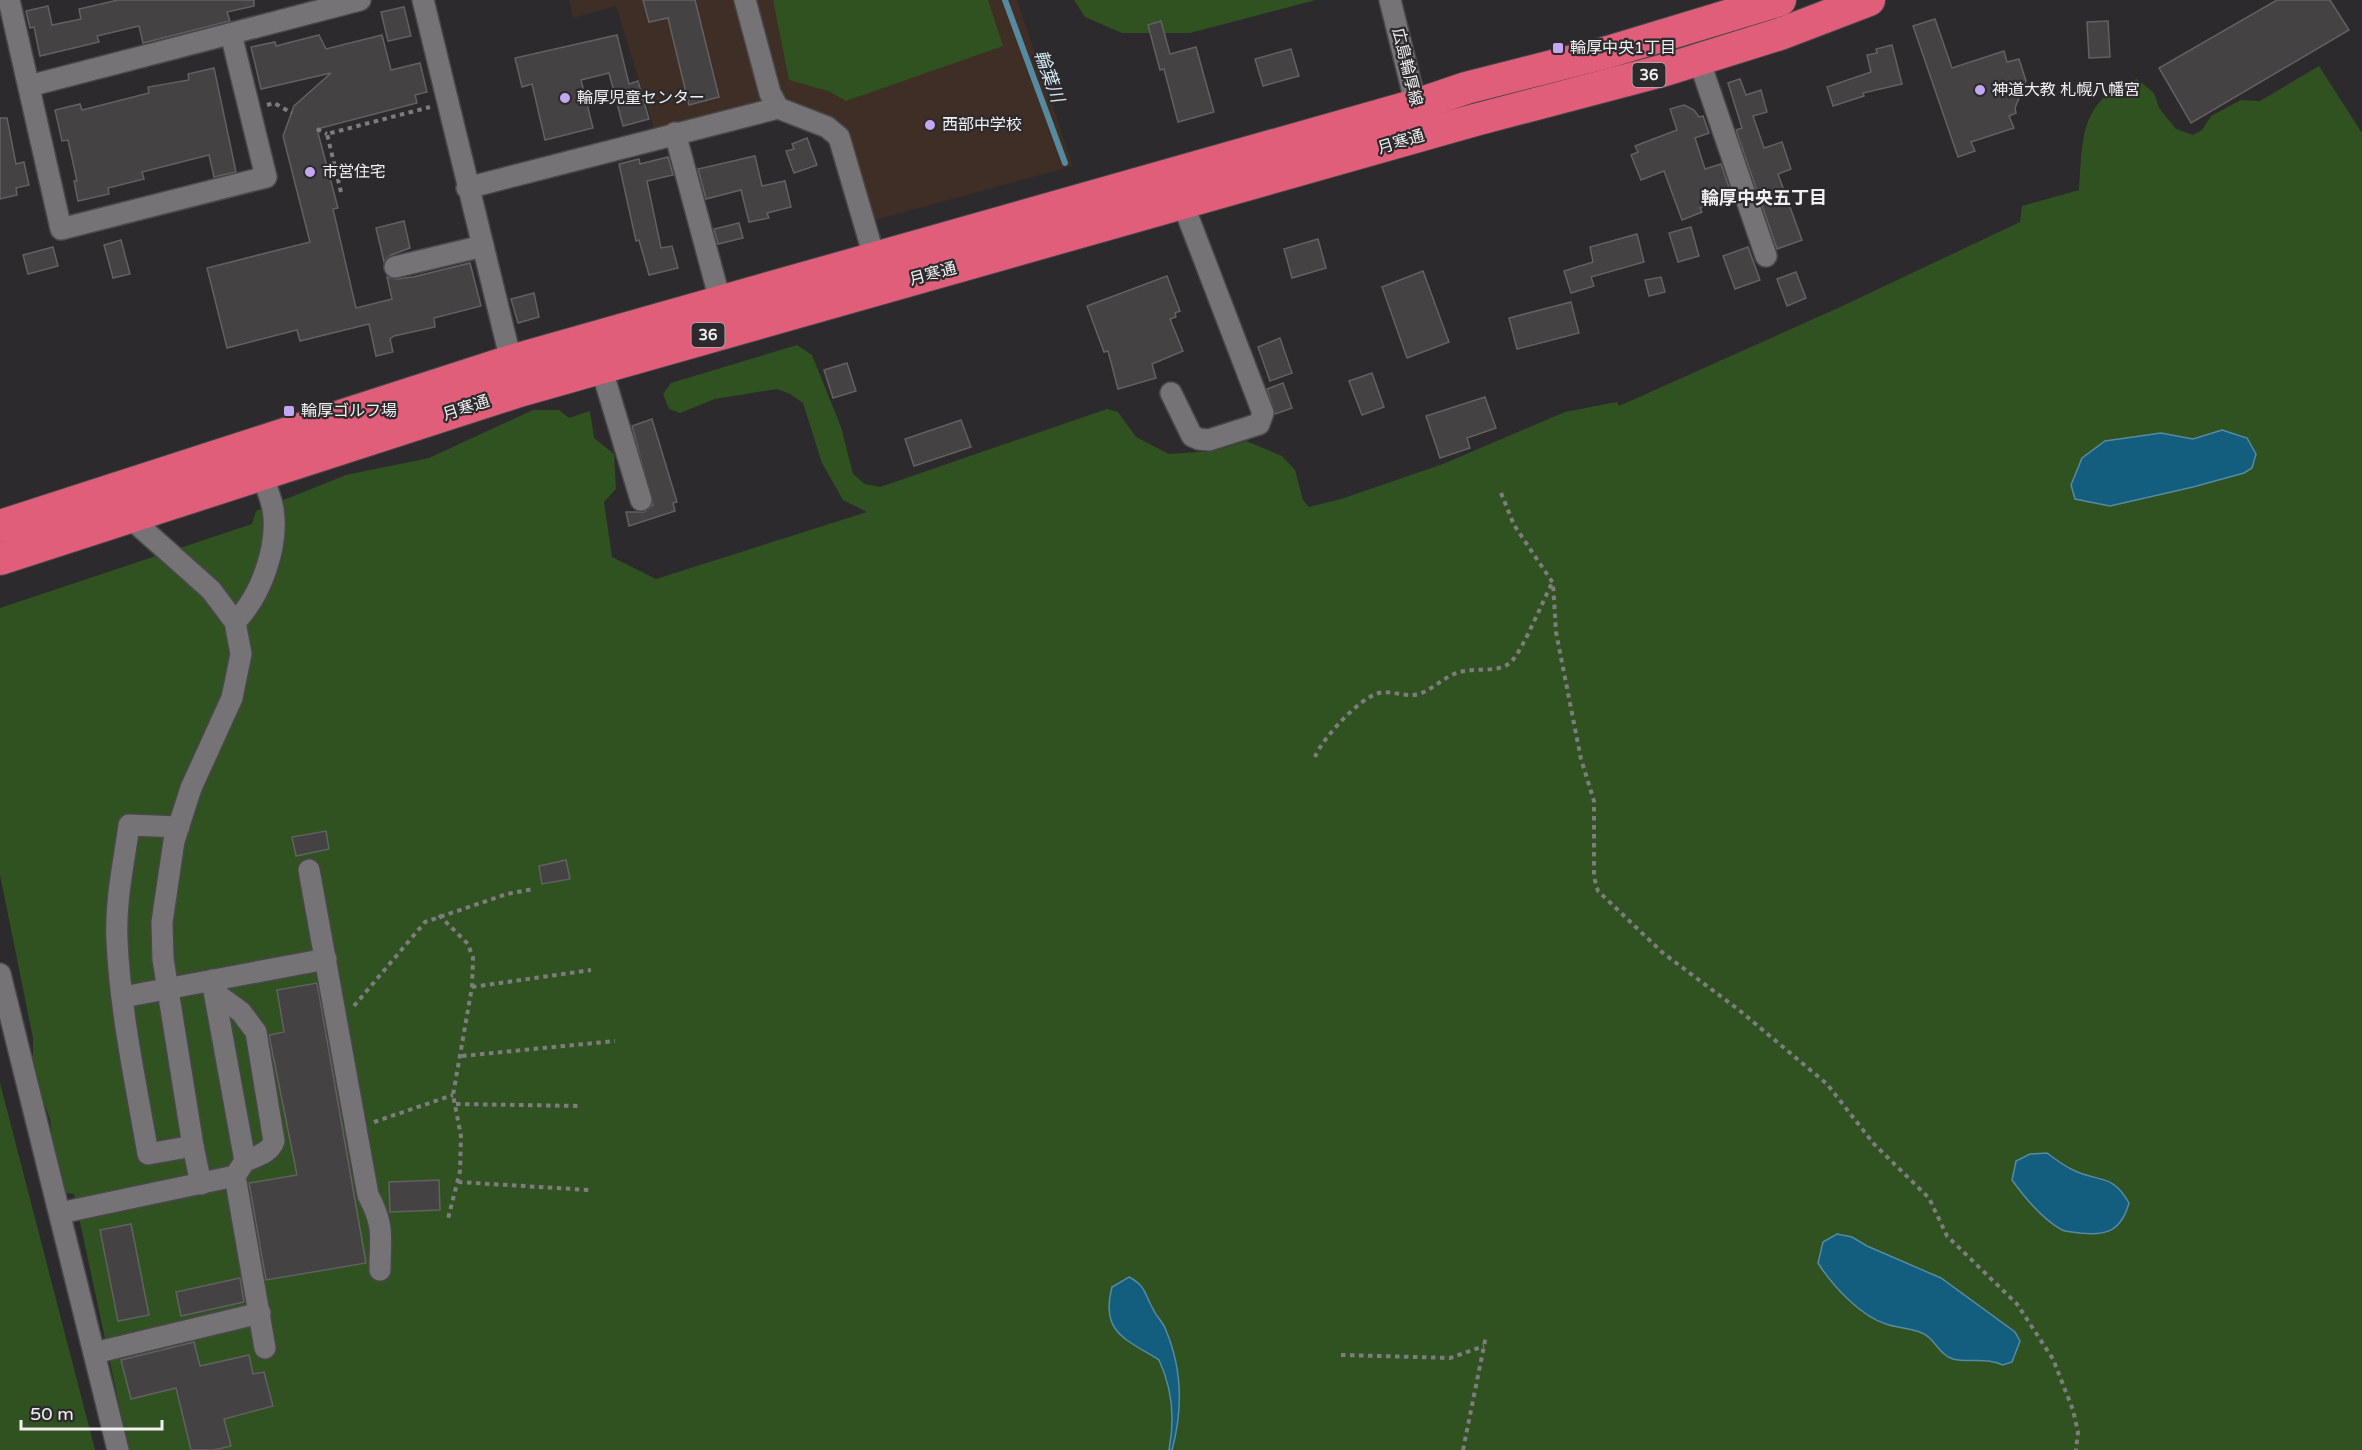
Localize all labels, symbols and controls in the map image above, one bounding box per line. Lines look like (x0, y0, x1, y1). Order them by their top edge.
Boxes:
street label: 広島輪厚線 (1388, 26, 1426, 108)
place label: 輪厚中央1丁目 (1570, 38, 1676, 58)
marker: 輪厚中央1丁目 (1551, 41, 1565, 55)
water label: 輪葉川 (1029, 47, 1069, 107)
road number: 36 (1632, 63, 1666, 87)
place label: 神道大教 札幌八幡宮 (1992, 80, 2140, 100)
marker: 神道大教 札幌八幡宮 (1973, 83, 1987, 97)
place label: 輪厚児童センター (577, 88, 705, 108)
marker: 輪厚児童センター (558, 91, 572, 105)
place label: 西部中学校 (942, 115, 1022, 135)
marker: 西部中学校 (923, 118, 937, 132)
street label: 月寒通 (1375, 125, 1427, 159)
place label: 市営住宅 (322, 162, 386, 182)
marker: 市営住宅 (303, 165, 317, 179)
district label: 輪厚中央五丁目 (1701, 187, 1827, 209)
street label: 月寒通 (907, 258, 959, 290)
road number: 36 (692, 323, 724, 347)
street label: 月寒通 (440, 391, 492, 425)
place label: 輪厚ゴルフ場 (301, 401, 397, 421)
marker: 輪厚ゴルフ場 (282, 404, 296, 418)
scale bar (21, 1393, 162, 1431)
text: 50 m (30, 1403, 74, 1425)

